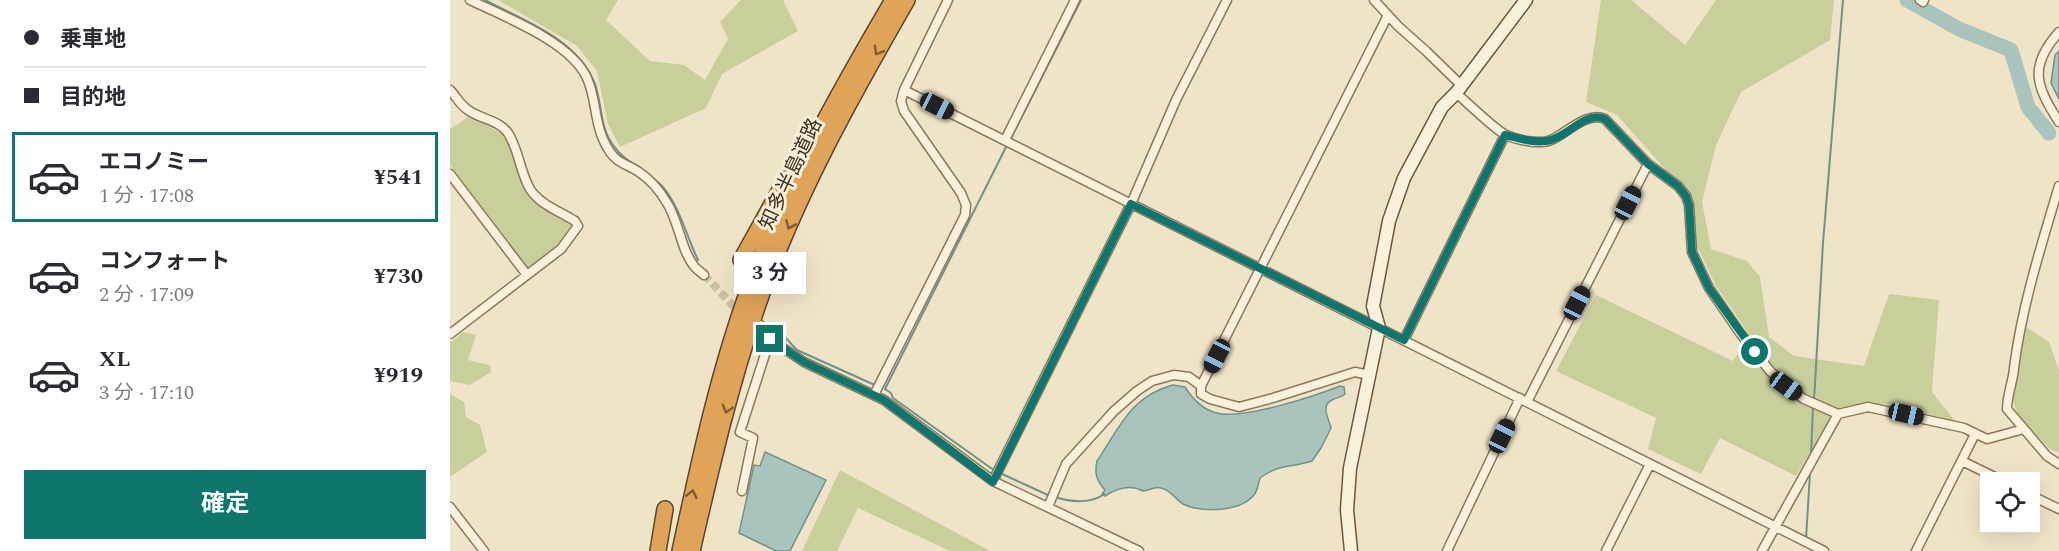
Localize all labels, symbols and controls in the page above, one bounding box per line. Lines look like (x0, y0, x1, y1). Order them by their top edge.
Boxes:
text: 乗車地 (60, 23, 126, 56)
one-way arrow (874, 45, 885, 55)
text: 目的地 (60, 81, 126, 114)
car (917, 90, 957, 122)
street label: 知多半島道路 (752, 113, 830, 235)
text: エコノミー (99, 146, 209, 179)
icon: car (27, 150, 81, 204)
text: ¥541 (374, 161, 423, 194)
text: 1 分 · 17:08 (99, 181, 194, 211)
car (1612, 183, 1644, 223)
one-way arrow (785, 218, 797, 229)
text: コンフォート (99, 245, 230, 278)
icon: car (27, 249, 81, 303)
callout: 3 分 (734, 252, 806, 294)
text: 3 分 (752, 258, 788, 288)
text: ¥730 (374, 260, 423, 293)
text: 2 分 · 17:09 (99, 280, 194, 310)
car (1561, 283, 1593, 323)
route end (756, 325, 783, 352)
car (1201, 336, 1233, 376)
route start (1741, 338, 1768, 365)
text: XL (99, 343, 130, 376)
icon: car (27, 348, 81, 402)
text: ¥919 (374, 359, 423, 392)
car (1766, 368, 1806, 404)
text: 3 分 · 17:10 (99, 378, 194, 408)
car (1886, 401, 1926, 427)
one-way arrow (721, 404, 734, 414)
car (1486, 416, 1518, 456)
button: 確定 (24, 470, 426, 539)
map controls (1980, 472, 2040, 532)
button: locate (1980, 472, 2040, 532)
one-way arrow (685, 489, 698, 499)

